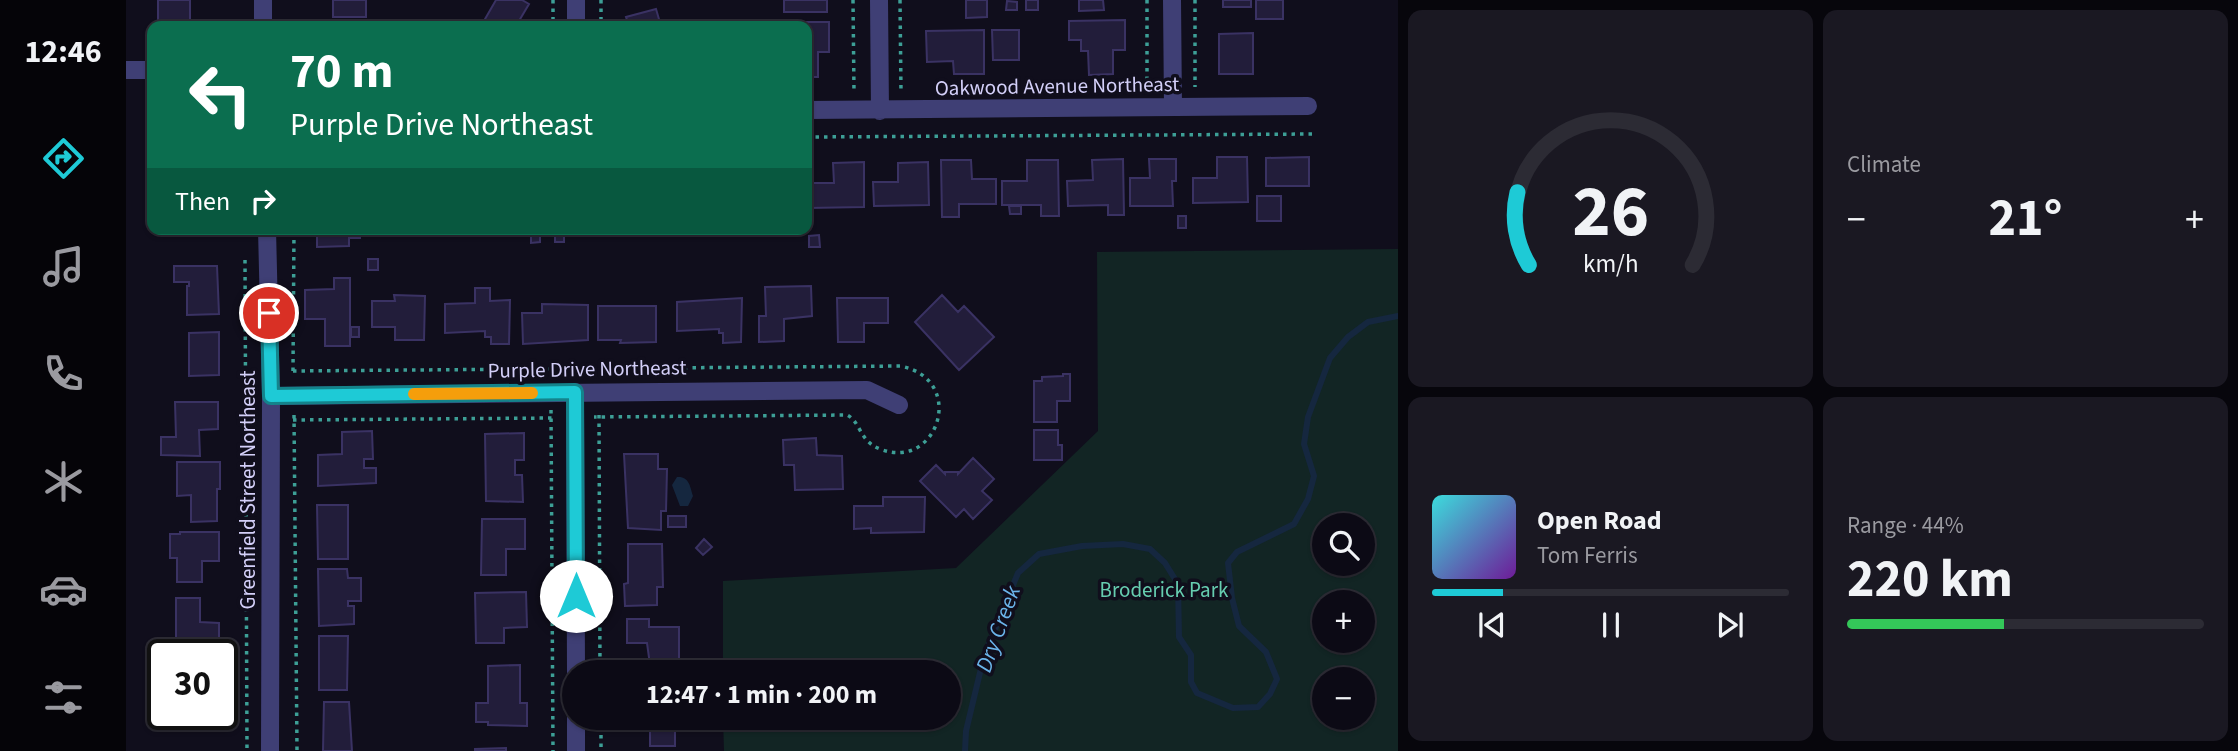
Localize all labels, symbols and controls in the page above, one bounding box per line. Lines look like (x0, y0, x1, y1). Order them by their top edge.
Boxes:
text: 12:46 (24, 29, 102, 75)
text: 70 m (290, 37, 394, 107)
icon: left (175, 49, 266, 140)
street label: Oakwood Avenue Northeast (935, 69, 1179, 103)
text: Purple Drive Northeast (290, 102, 593, 148)
icon: directions (39, 134, 88, 183)
text: Climate (1847, 148, 1921, 181)
text: 26 (1572, 160, 1649, 264)
icon: right (244, 182, 282, 220)
text: 21° (1989, 182, 2062, 256)
text: Then (175, 183, 230, 220)
text: − (1847, 193, 1866, 247)
text: + (2185, 193, 2204, 247)
icon: music (39, 242, 88, 291)
text: km/h (1583, 245, 1638, 281)
pin (239, 283, 299, 343)
icon: arrive (250, 294, 288, 332)
icon: phone (39, 349, 88, 398)
street label: Purple Drive Northeast (487, 352, 687, 386)
street label: Greenfield Street Northeast (233, 370, 263, 610)
icon: climate (39, 457, 88, 506)
text: Open Road (1537, 502, 1662, 539)
text: Range · 44% (1847, 509, 1964, 542)
map controls (1312, 513, 1375, 730)
button: search (1312, 513, 1375, 576)
text: Tom Ferris (1537, 539, 1638, 572)
text: 220 km (1847, 543, 2013, 617)
position arrow (539, 559, 613, 633)
icon: car (39, 565, 88, 614)
park label: Broderick Park (1100, 575, 1229, 605)
water label: Dry Creek (967, 580, 1029, 677)
button: + (1312, 590, 1375, 653)
icon: previous (1473, 606, 1511, 644)
icon: pause (1592, 606, 1630, 644)
icon: next (1711, 606, 1749, 644)
speed limit sign: 30 (147, 639, 238, 730)
button: − (1312, 667, 1375, 730)
icon: filters (39, 673, 88, 722)
text: 12:47 · 1 min · 200 m (646, 676, 877, 713)

